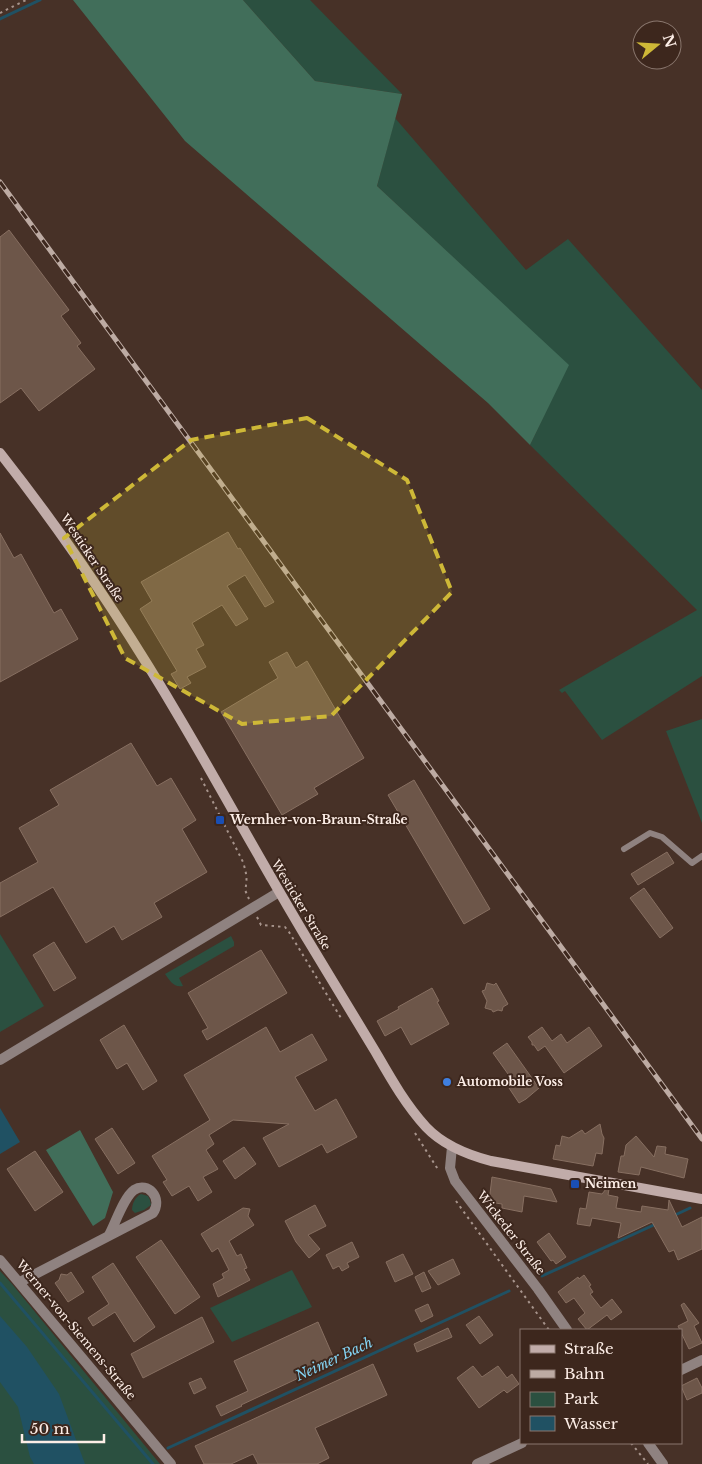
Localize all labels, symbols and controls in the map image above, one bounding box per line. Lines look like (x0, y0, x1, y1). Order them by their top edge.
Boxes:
north arrow (632, 20, 682, 70)
text: N (659, 32, 680, 50)
street label: Westicker Straße (57, 510, 127, 605)
place label: Wernher-von-Braun-Straße (229, 812, 408, 827)
marker: Wernher-von-Braun-Straße (214, 814, 226, 826)
street label: Westicker Straße (268, 856, 334, 953)
place label: Automobile Voss (456, 1074, 563, 1089)
marker: Automobile Voss (441, 1076, 453, 1088)
place label: Neimen (585, 1176, 637, 1191)
marker: Neimen (569, 1178, 581, 1190)
street label: Wickeder Straße (474, 1187, 549, 1278)
street label: Werner-von-Siemens-Straße (13, 1256, 139, 1403)
legend (520, 1329, 682, 1444)
water label: Neimer Bach (292, 1333, 376, 1385)
text: Straße (564, 1339, 614, 1358)
text: Bahn (564, 1364, 604, 1383)
text: Park (564, 1389, 600, 1408)
scale bar (22, 1412, 105, 1444)
text: Wasser (563, 1414, 619, 1433)
text: 50 m (30, 1419, 70, 1438)

